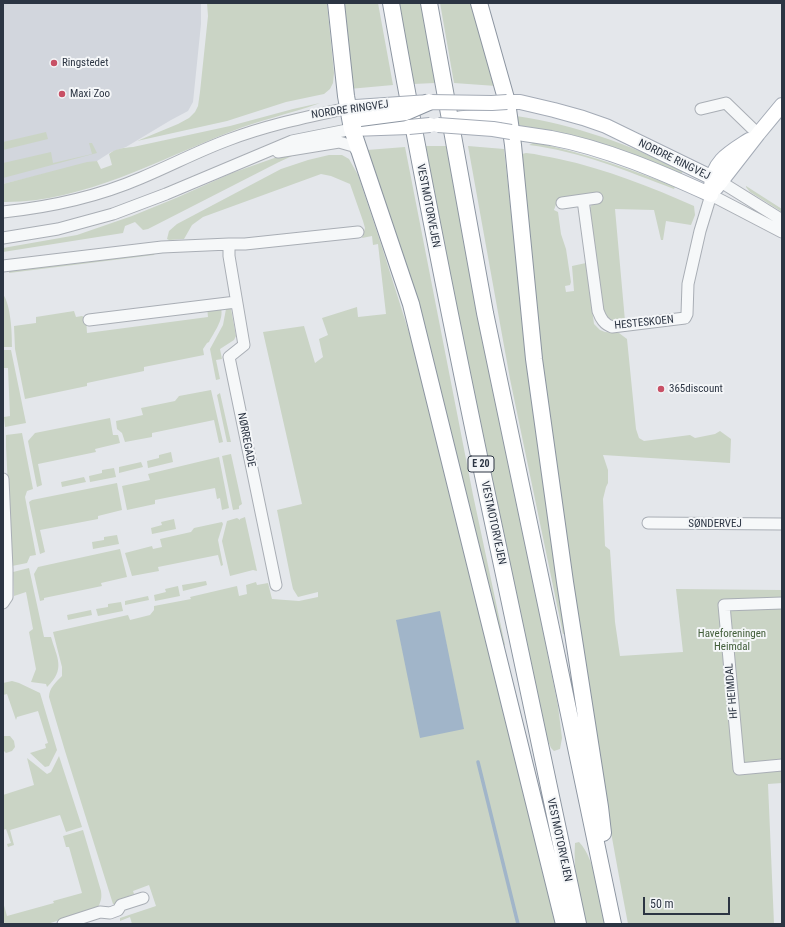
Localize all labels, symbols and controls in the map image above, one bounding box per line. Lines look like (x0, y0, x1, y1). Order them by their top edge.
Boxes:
place label: Ringstedet (62, 56, 108, 70)
marker: Ringstedet (49, 58, 59, 68)
place label: Maxi Zoo (70, 87, 110, 101)
marker: Maxi Zoo (57, 89, 67, 99)
street label: NORDRE RINGVEJ (310, 98, 390, 122)
street label: NORDRE RINGVEJ (636, 137, 712, 183)
street label: VESTMOTORVEJEN (413, 163, 443, 249)
street label: HESTESKOEN (614, 313, 674, 333)
place label: 365discount (669, 382, 723, 396)
marker: 365discount (656, 384, 666, 394)
street label: NØRREGADE (234, 412, 258, 468)
road number: E 20 (468, 456, 494, 472)
street label: VESTMOTORVEJEN (478, 480, 508, 566)
street label: SØNDERVEJ (688, 517, 742, 531)
park label: Haveforeningen Heimdal (698, 627, 766, 653)
street label: HF HEIMDAL (723, 663, 741, 719)
street label: VESTMOTORVEJEN (544, 797, 574, 883)
scale bar (645, 889, 732, 915)
text: 50 m (650, 897, 674, 911)

